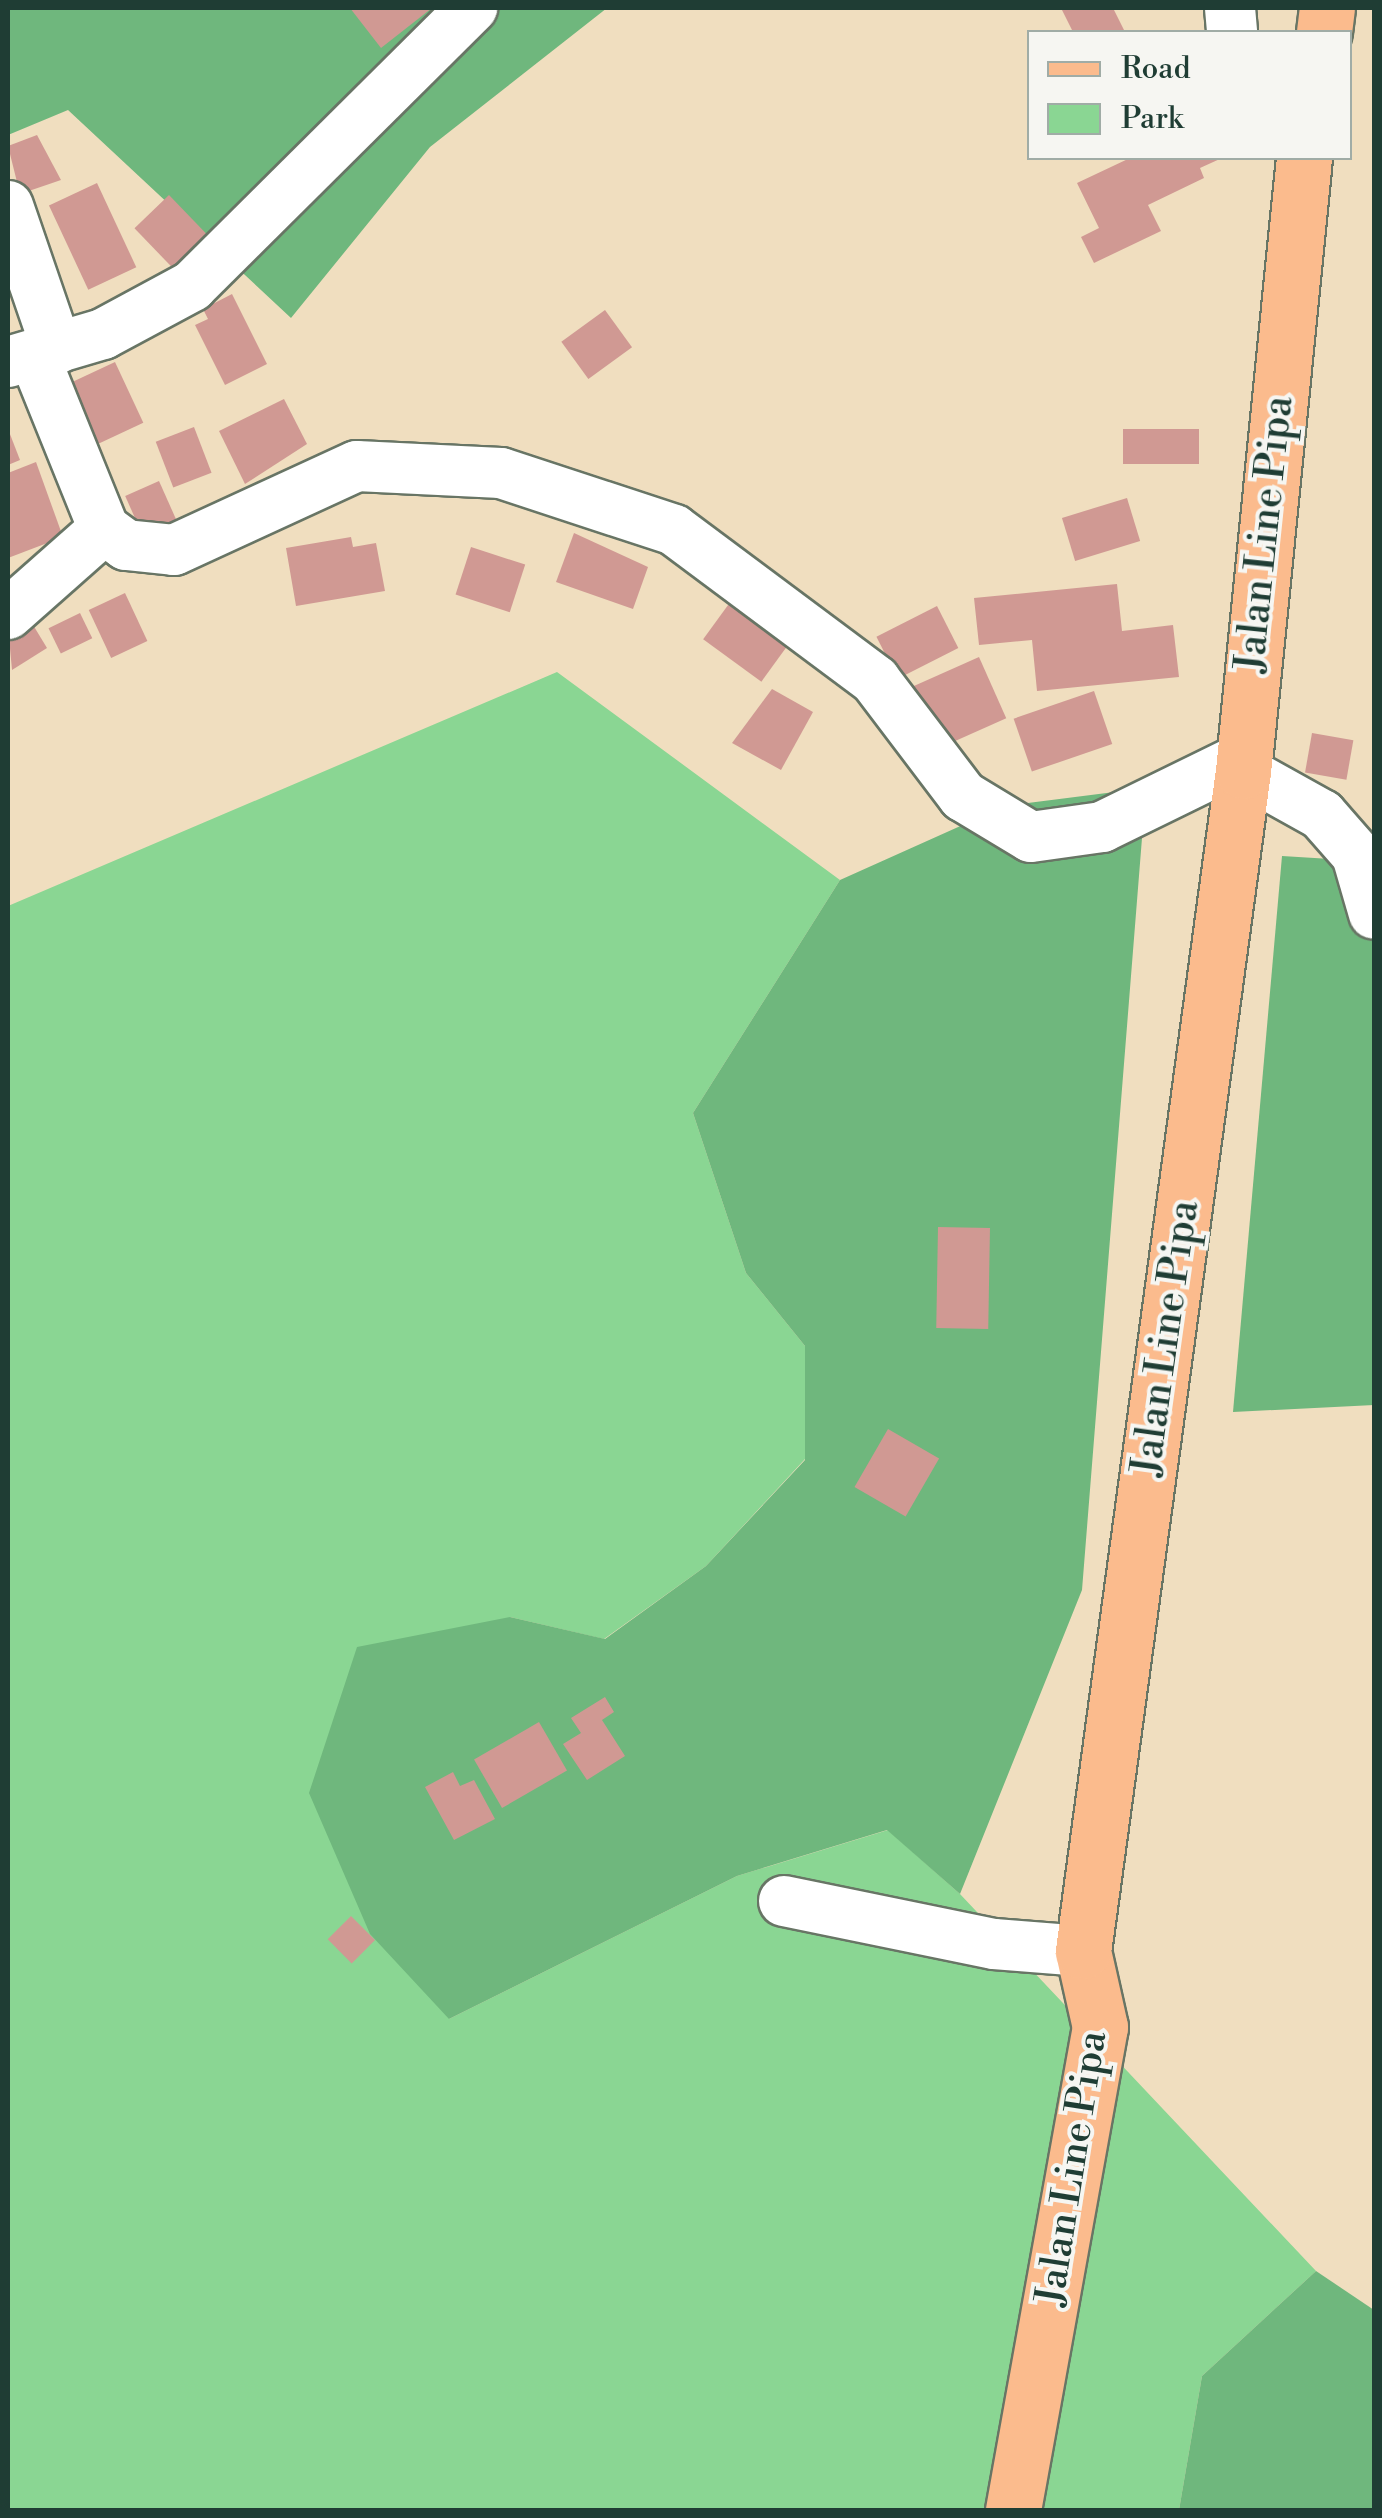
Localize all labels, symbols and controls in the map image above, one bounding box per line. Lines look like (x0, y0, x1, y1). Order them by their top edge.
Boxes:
legend (1027, 30, 1352, 160)
text: Road (1121, 50, 1191, 88)
text: Park (1121, 100, 1183, 138)
street label: Jalan Line Pipa (1227, 394, 1303, 674)
street label: Jalan Line Pipa (1123, 1197, 1209, 1479)
street label: Jalan Line Pipa (1027, 2027, 1117, 2309)

